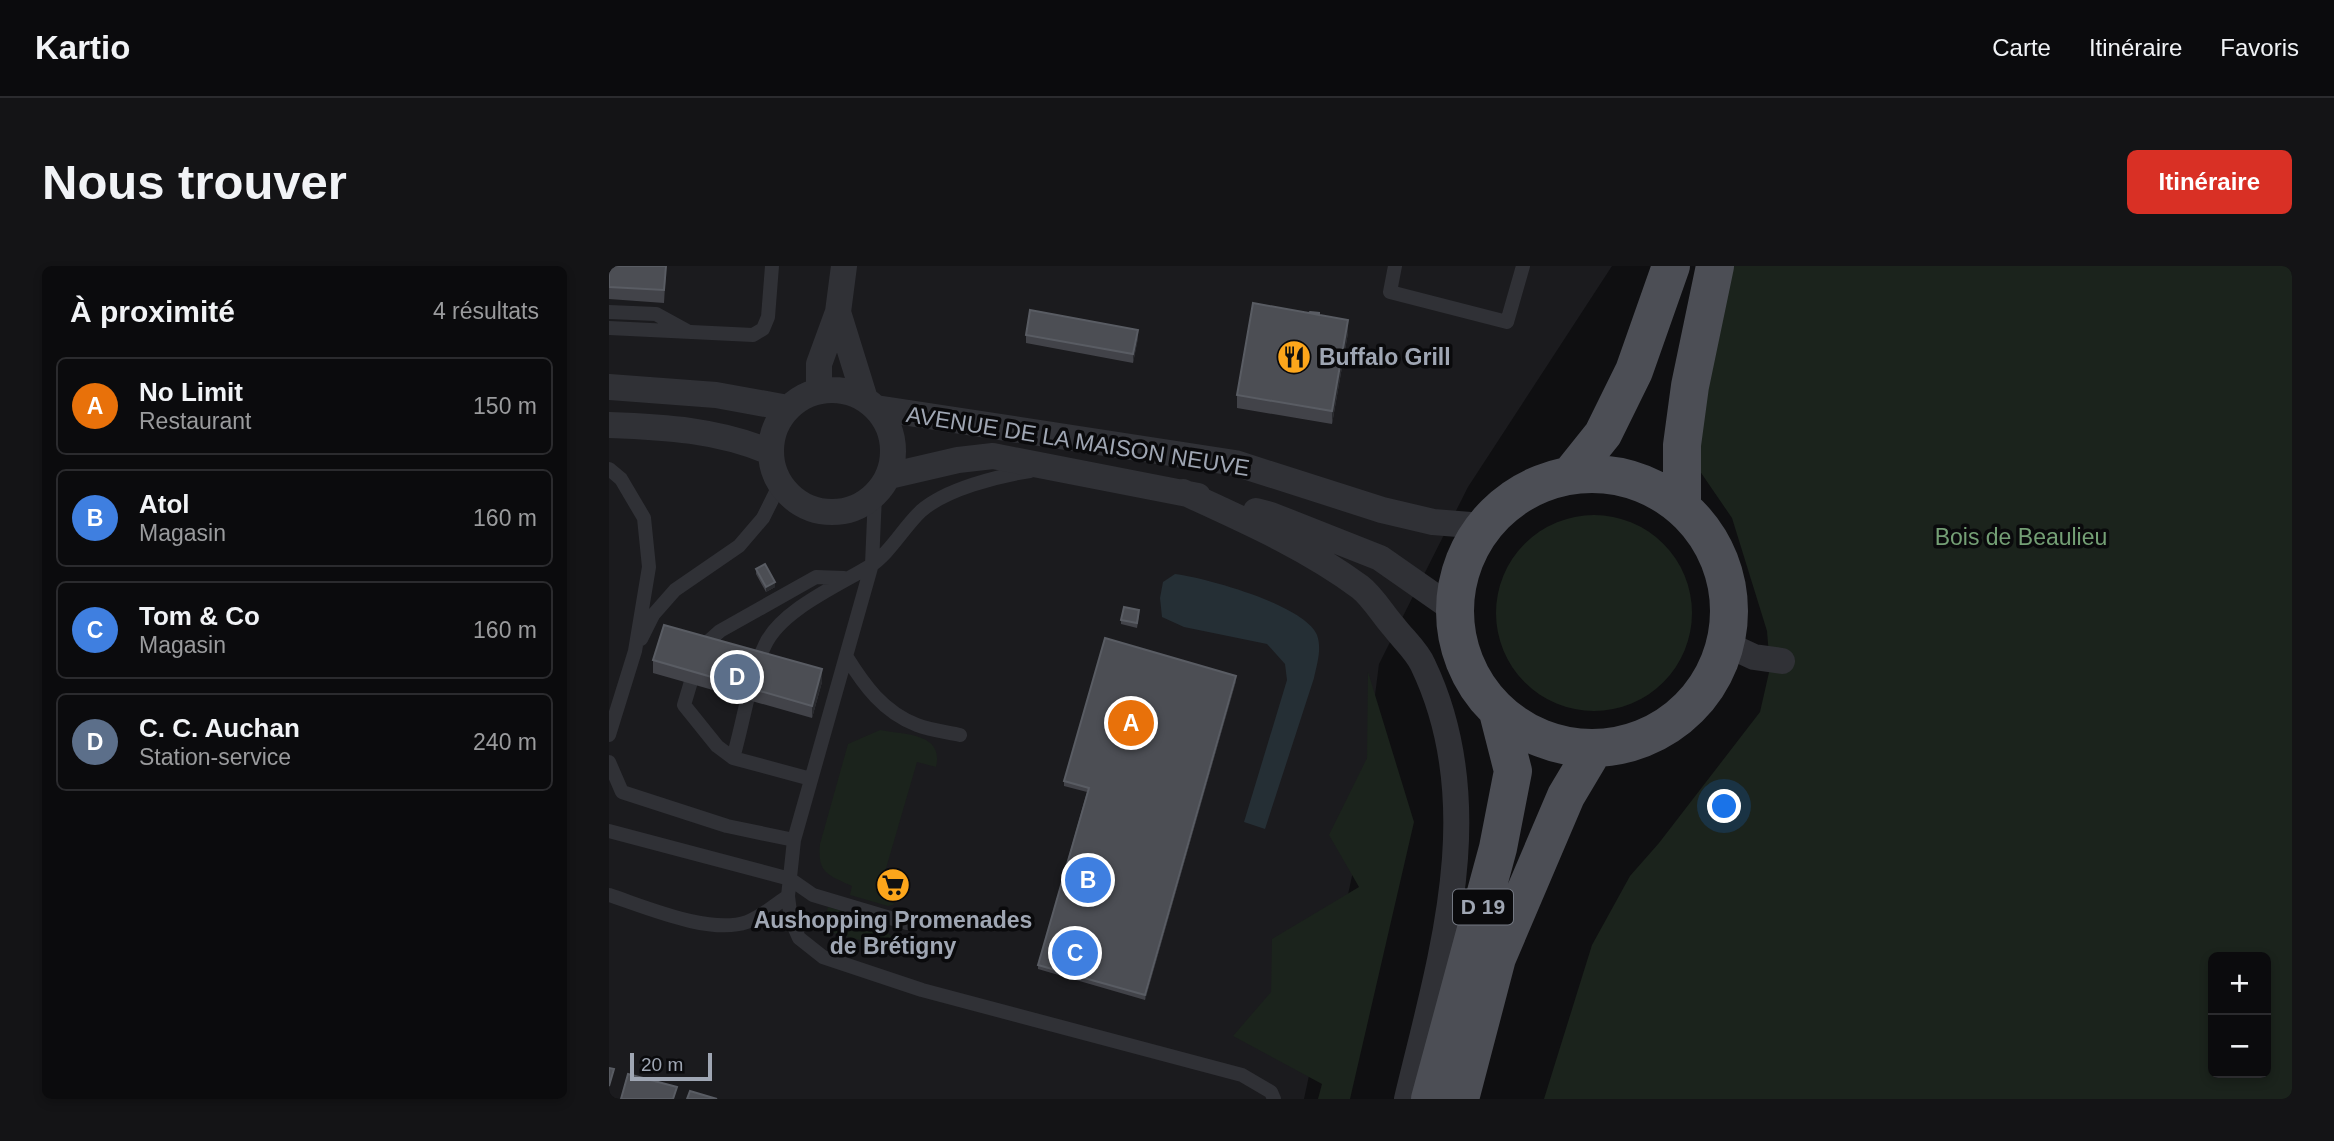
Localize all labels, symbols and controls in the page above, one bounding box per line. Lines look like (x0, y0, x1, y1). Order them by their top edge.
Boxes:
text: Kartio (35, 29, 130, 66)
text: Carte (1992, 34, 2051, 61)
text: Itinéraire (2089, 34, 2182, 61)
text: Favoris (2220, 34, 2299, 61)
button: Itinéraire (2127, 150, 2292, 214)
text: Nous trouver (42, 155, 347, 209)
text: À proximité (70, 295, 235, 328)
text: 4 résultats (433, 298, 539, 324)
restaurant icon: Buffalo Grill (1275, 338, 1313, 376)
place label: Buffalo Grill (1319, 344, 1451, 370)
text: No Limit (139, 377, 243, 407)
text: A (87, 393, 103, 419)
text: 150 m (473, 393, 537, 419)
street label: AVENUE DE LA MAISON NEUVE (904, 401, 1252, 481)
text: Restaurant (139, 408, 252, 434)
text: Atol (139, 489, 190, 519)
text: B (87, 505, 103, 531)
text: 160 m (473, 505, 537, 531)
text: Magasin (139, 520, 226, 546)
park label: Bois de Beaulieu (1935, 524, 2107, 550)
text: Tom & Co (139, 601, 260, 631)
text: C (87, 617, 103, 643)
text: 160 m (473, 617, 537, 643)
text: Magasin (139, 632, 226, 658)
pin: D (714, 651, 760, 703)
pin: A (1108, 697, 1154, 749)
text: C. C. Auchan (139, 713, 300, 743)
text: D (87, 729, 103, 755)
text: 240 m (473, 729, 537, 755)
text: Station-service (139, 744, 291, 770)
your location (1707, 789, 1741, 823)
pin: B (1065, 854, 1111, 906)
supermarket icon: Aushopping Promenades de Brétigny (874, 866, 912, 904)
road number: D 19 (1453, 890, 1513, 924)
place label: Aushopping Promenades de Brétigny (754, 907, 1032, 959)
pin: C (1052, 927, 1098, 979)
map controls (2208, 952, 2271, 1078)
button: + (2208, 952, 2271, 1015)
button: − (2208, 1015, 2271, 1078)
scale bar (630, 1050, 712, 1082)
text: 20 m (641, 1054, 683, 1075)

